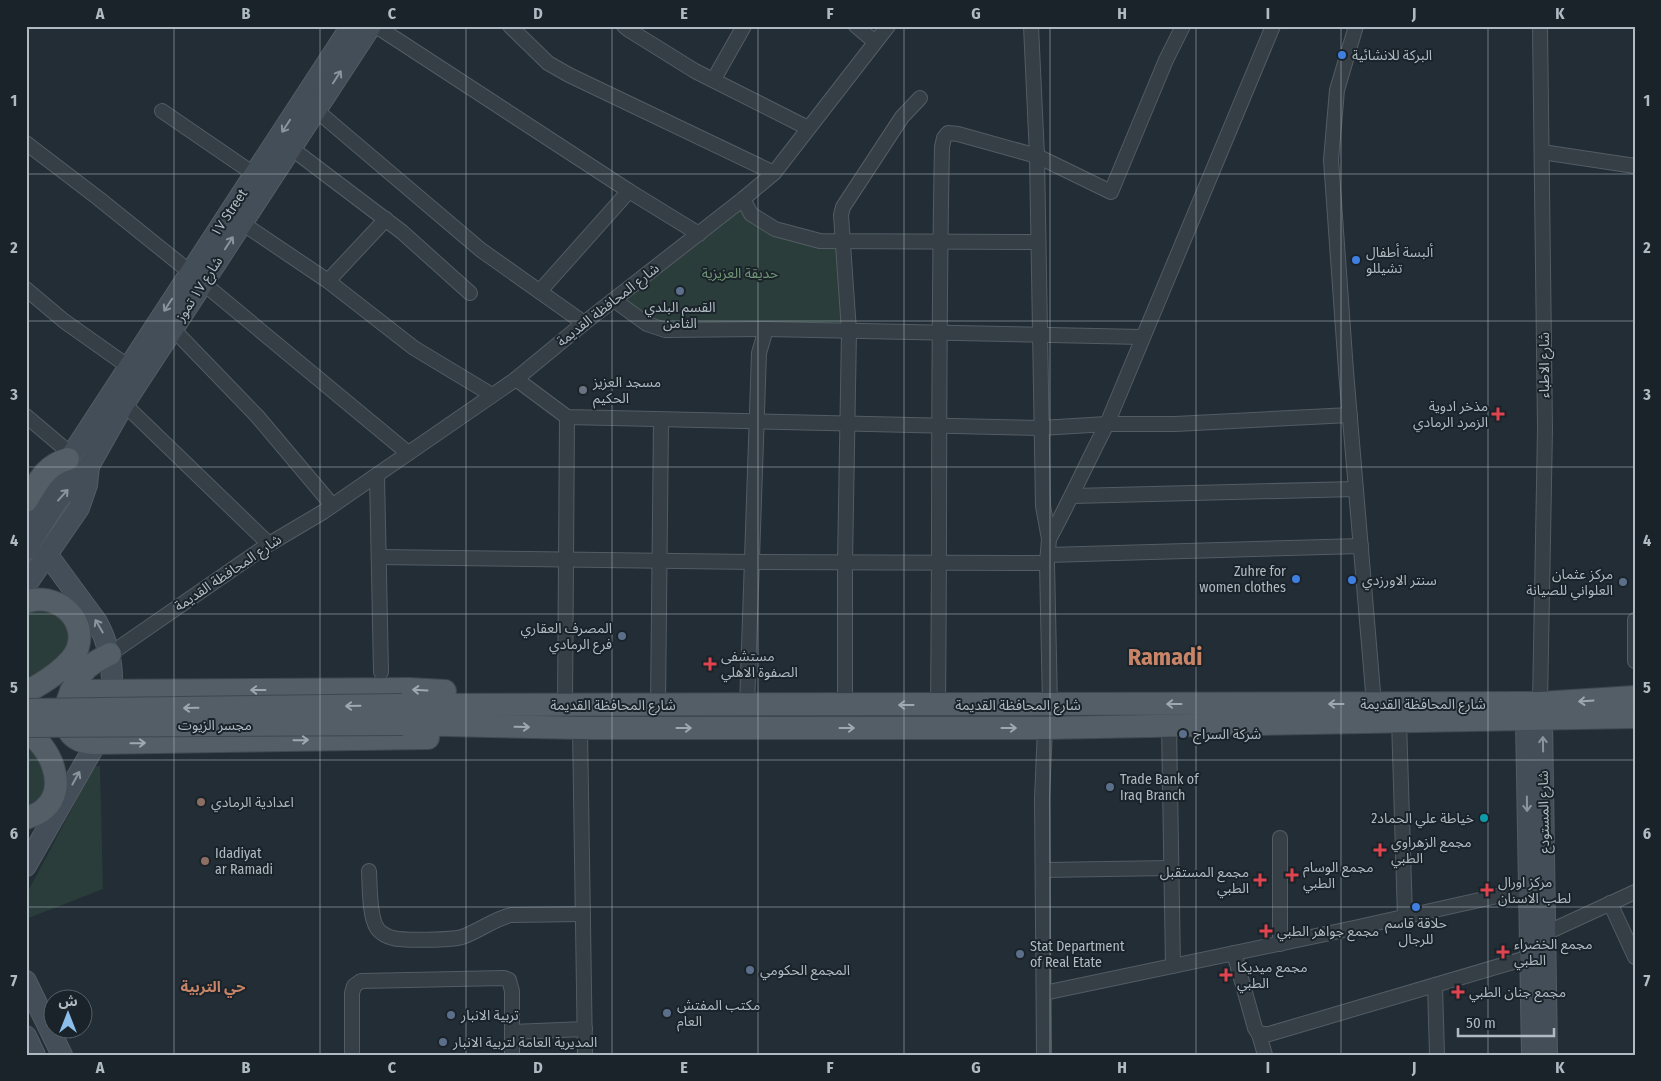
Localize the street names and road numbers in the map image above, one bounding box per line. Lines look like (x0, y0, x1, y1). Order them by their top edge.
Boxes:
street label: ١٧ Street (207, 186, 251, 240)
street label: شارع ١٧ تموز (171, 253, 228, 327)
street label: شارع المحافظة القديمة (553, 260, 664, 352)
street label: شارع الاطباء (1536, 332, 1555, 398)
street label: شارع المحافظة القديمة (171, 531, 286, 617)
street label: شارع المحافظة القديمة (1360, 696, 1486, 715)
street label: شارع المحافظة القديمة (550, 697, 676, 716)
street label: شارع المحافظة القديمة (955, 697, 1081, 716)
street label: مجسر الزيوت (178, 717, 252, 734)
street label: شارع المستودع (1535, 770, 1555, 854)

